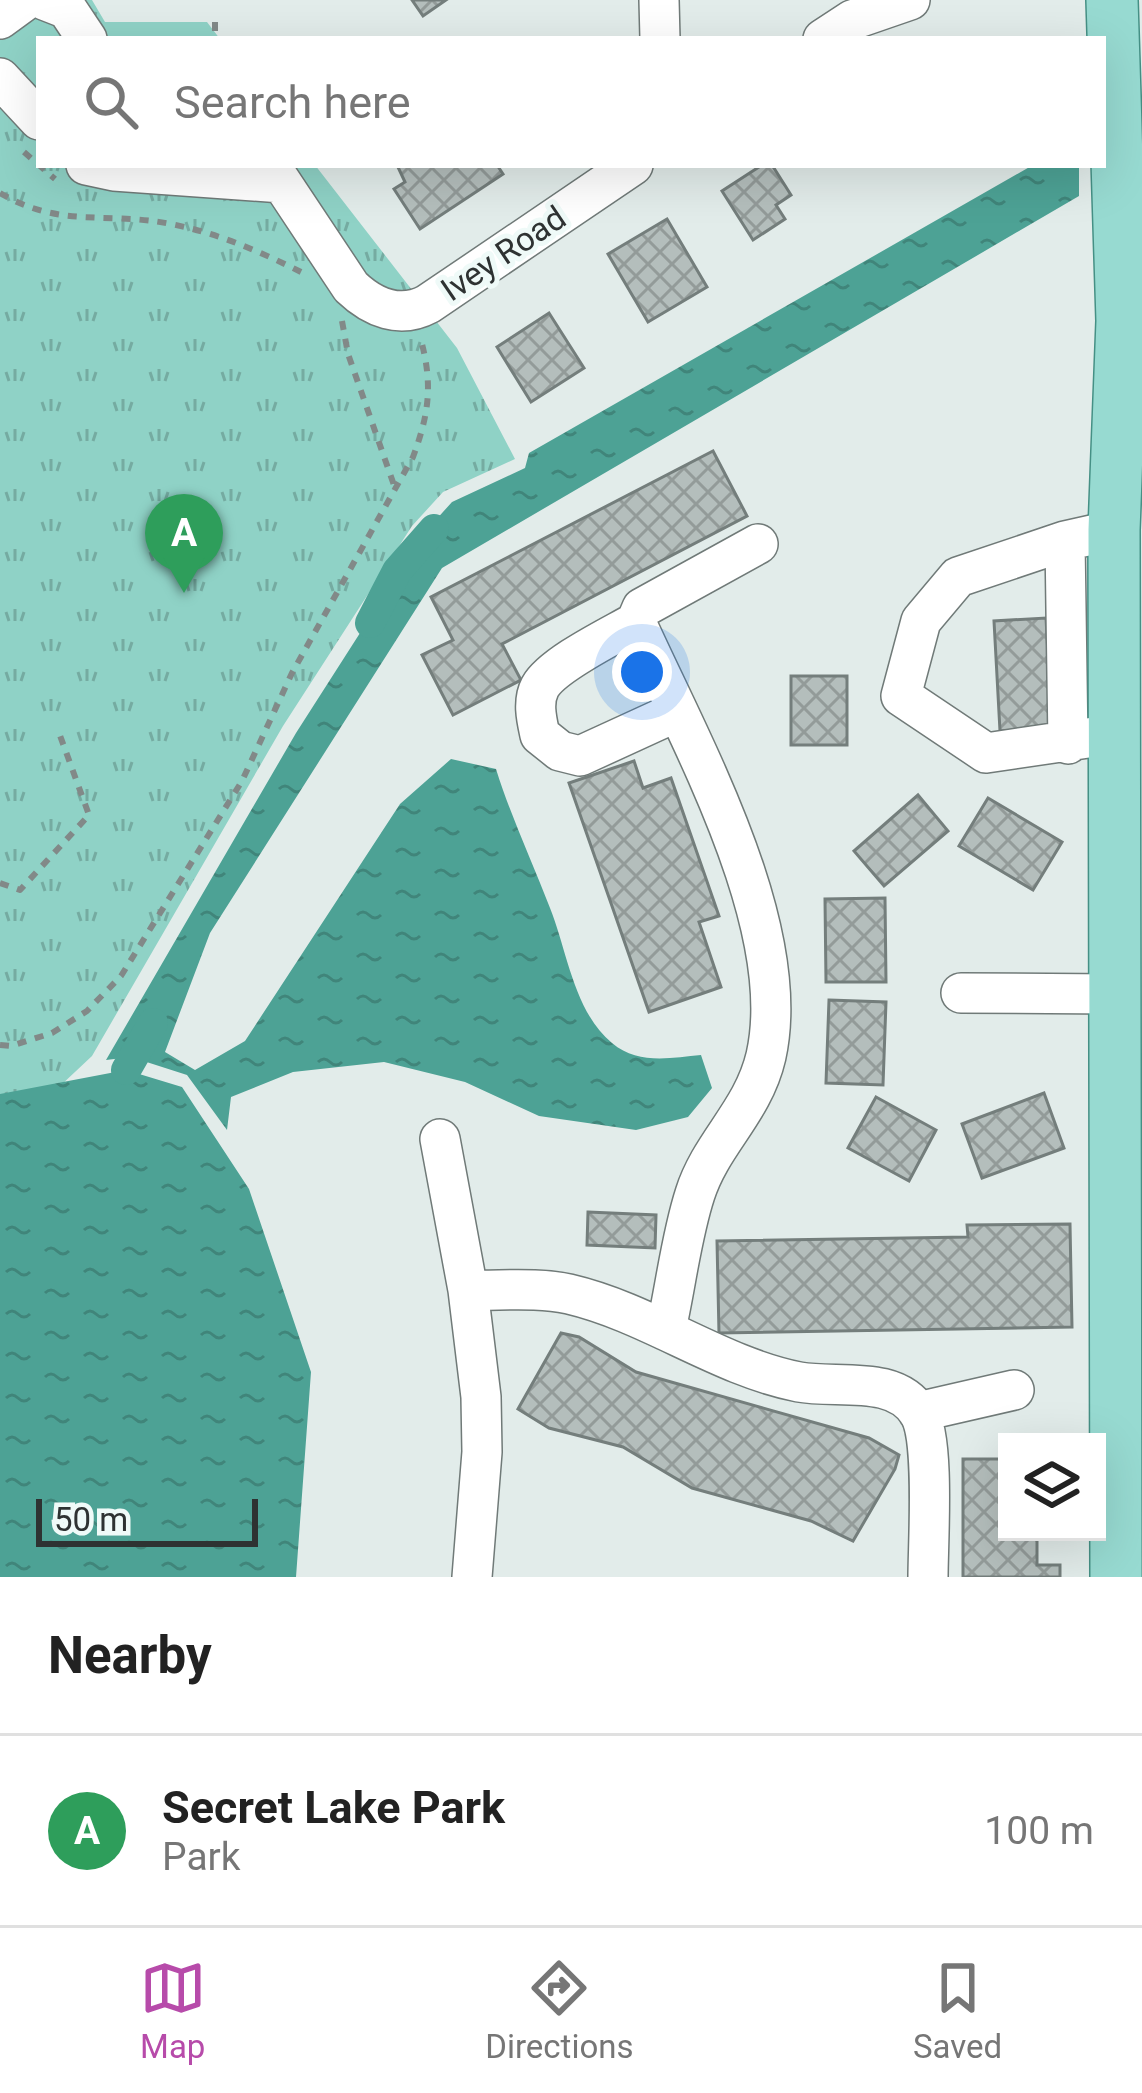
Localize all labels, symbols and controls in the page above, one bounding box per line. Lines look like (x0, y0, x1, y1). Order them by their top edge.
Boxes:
search box (36, 36, 1106, 168)
icon: search (78, 69, 144, 135)
text: Search here (174, 76, 411, 129)
street label: Ivey Road (434, 198, 573, 309)
pin: A (145, 494, 223, 593)
your location (612, 642, 672, 702)
map controls (998, 1433, 1106, 1541)
button: layers (998, 1433, 1106, 1541)
scale bar (36, 1493, 258, 1546)
text: 50 m (54, 1500, 128, 1539)
text: Nearby (48, 1626, 212, 1685)
text: Secret Lake Park (162, 1781, 505, 1834)
text: A (74, 1808, 100, 1854)
text: 100 m (984, 1808, 1094, 1854)
text: Park (162, 1834, 241, 1880)
tab: Map (140, 1955, 206, 2066)
tab: Directions (485, 1955, 634, 2066)
tab: Saved (913, 1955, 1002, 2066)

